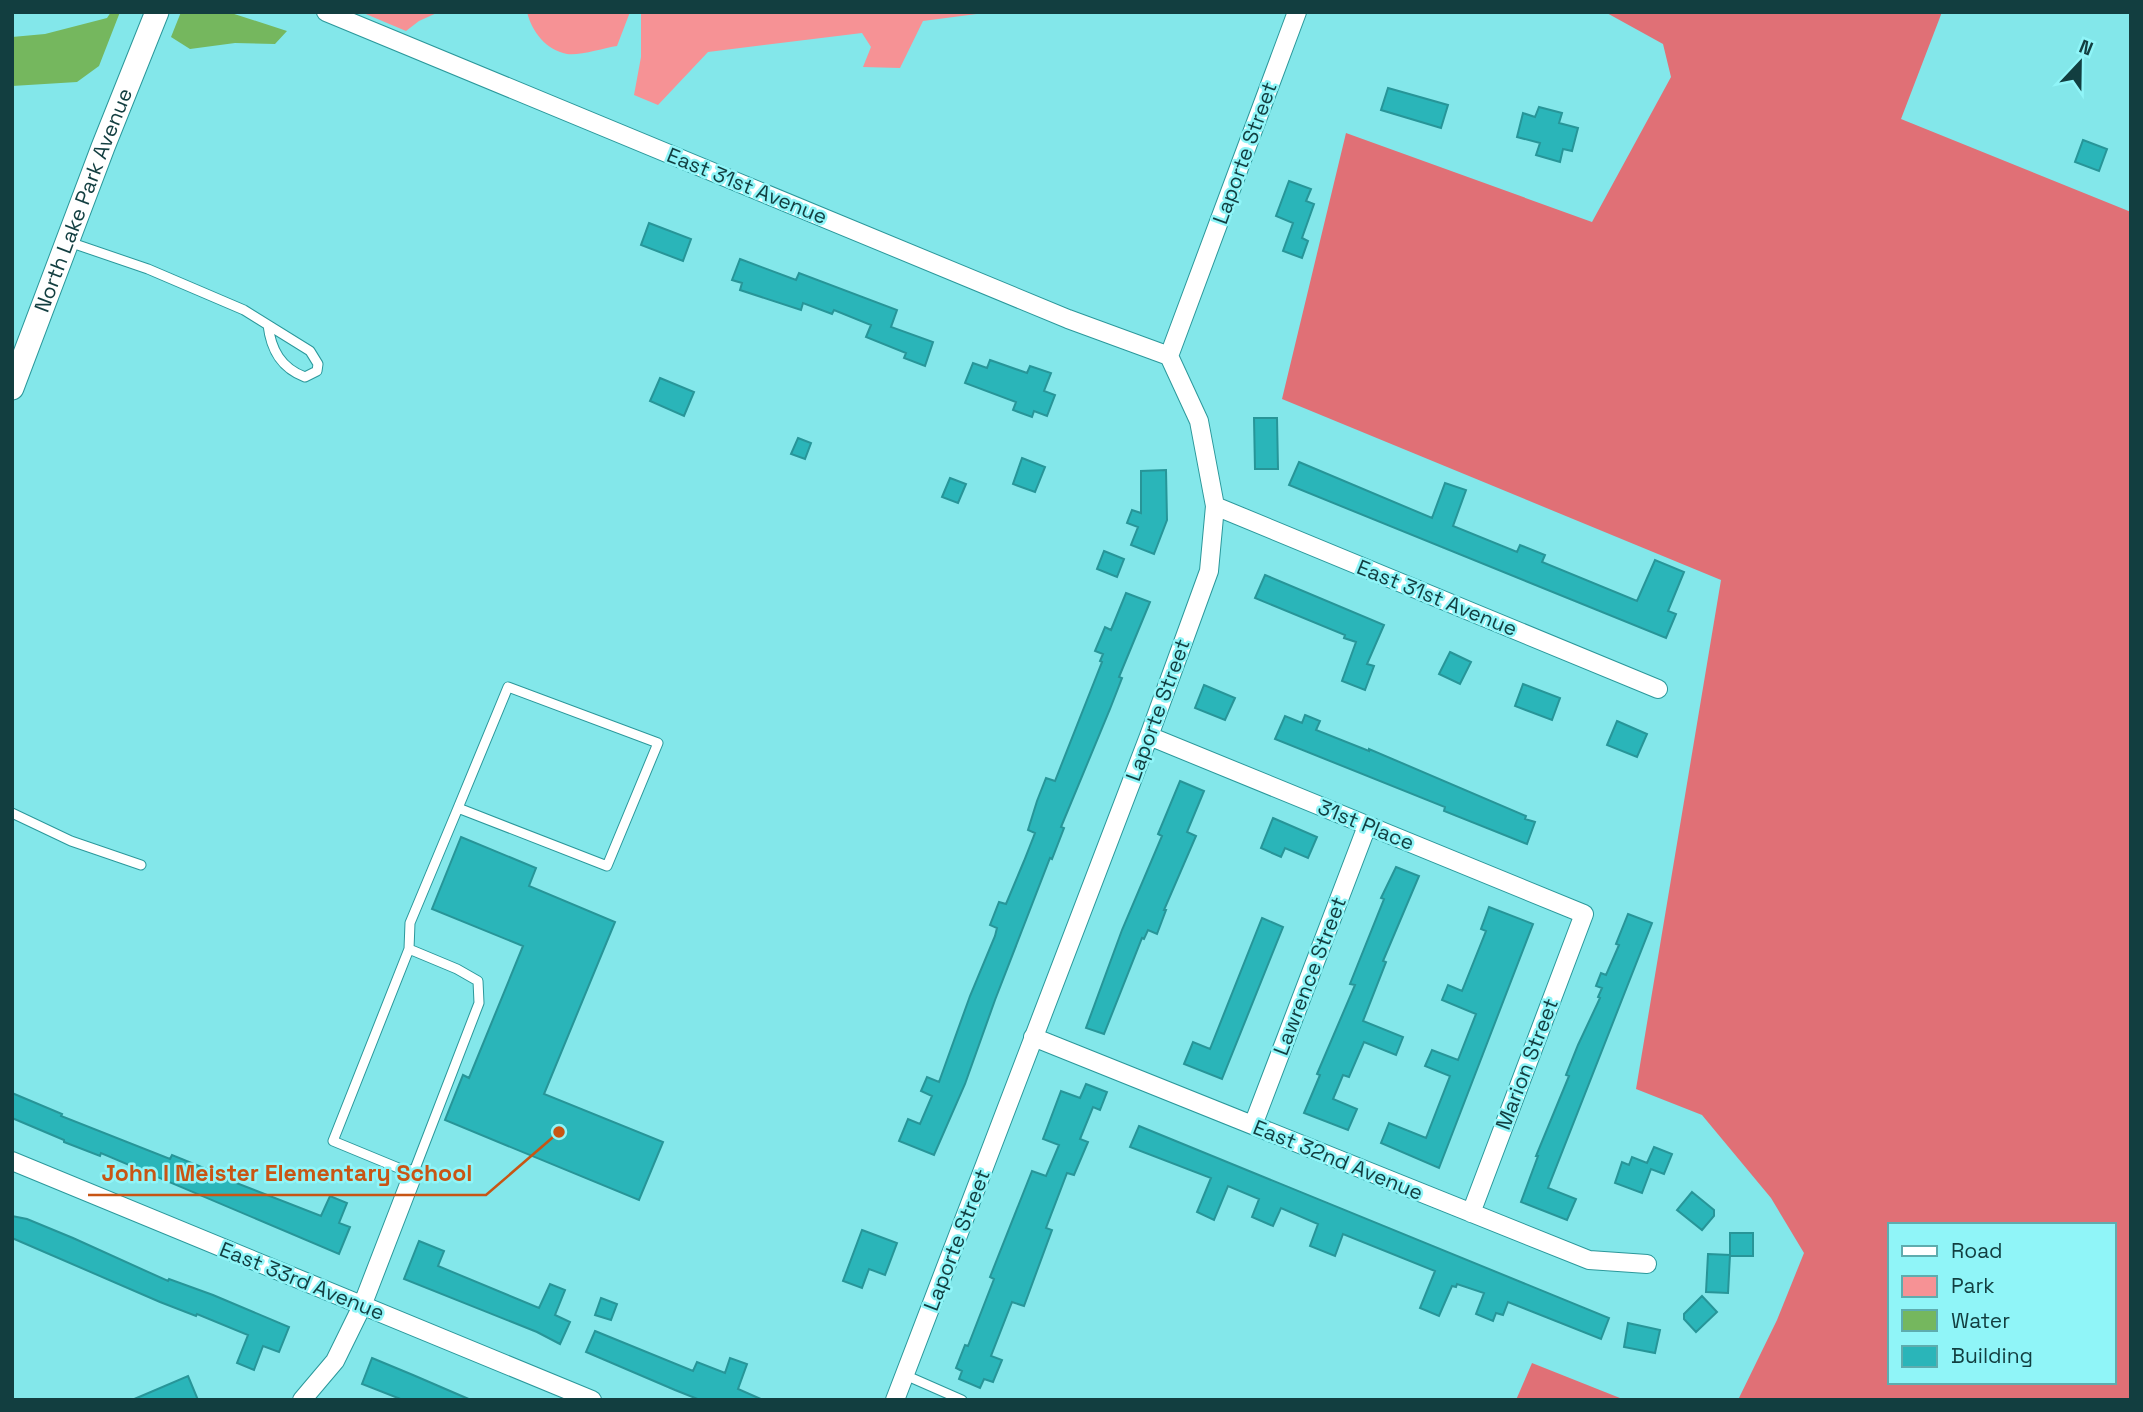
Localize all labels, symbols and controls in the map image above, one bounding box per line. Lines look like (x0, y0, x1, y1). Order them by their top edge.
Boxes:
north arrow (2045, 28, 2115, 98)
text: N (2076, 34, 2097, 62)
street label: Laporte Street (1206, 78, 1283, 228)
street label: North Lake Park Avenue (28, 84, 138, 316)
street label: East 31st Avenue (663, 141, 831, 230)
street label: East 31st Avenue (1353, 553, 1521, 642)
street label: Laporte Street (1119, 635, 1196, 785)
street label: 31st Place (1314, 793, 1418, 856)
street label: Lawrence Street (1267, 893, 1352, 1059)
street label: Marion Street (1489, 994, 1564, 1133)
street label: East 32nd Avenue (1249, 1113, 1427, 1206)
callout: John I Meister Elementary School (88, 1151, 486, 1195)
text: John I Meister Elementary School (102, 1158, 472, 1188)
street label: Laporte Street (917, 1165, 996, 1314)
legend (1888, 1223, 2115, 1384)
street label: East 33rd Avenue (216, 1235, 389, 1326)
text: Road (1951, 1237, 2003, 1264)
text: Park (1951, 1272, 1995, 1299)
text: Water (1951, 1307, 2010, 1334)
text: Building (1951, 1342, 2033, 1369)

